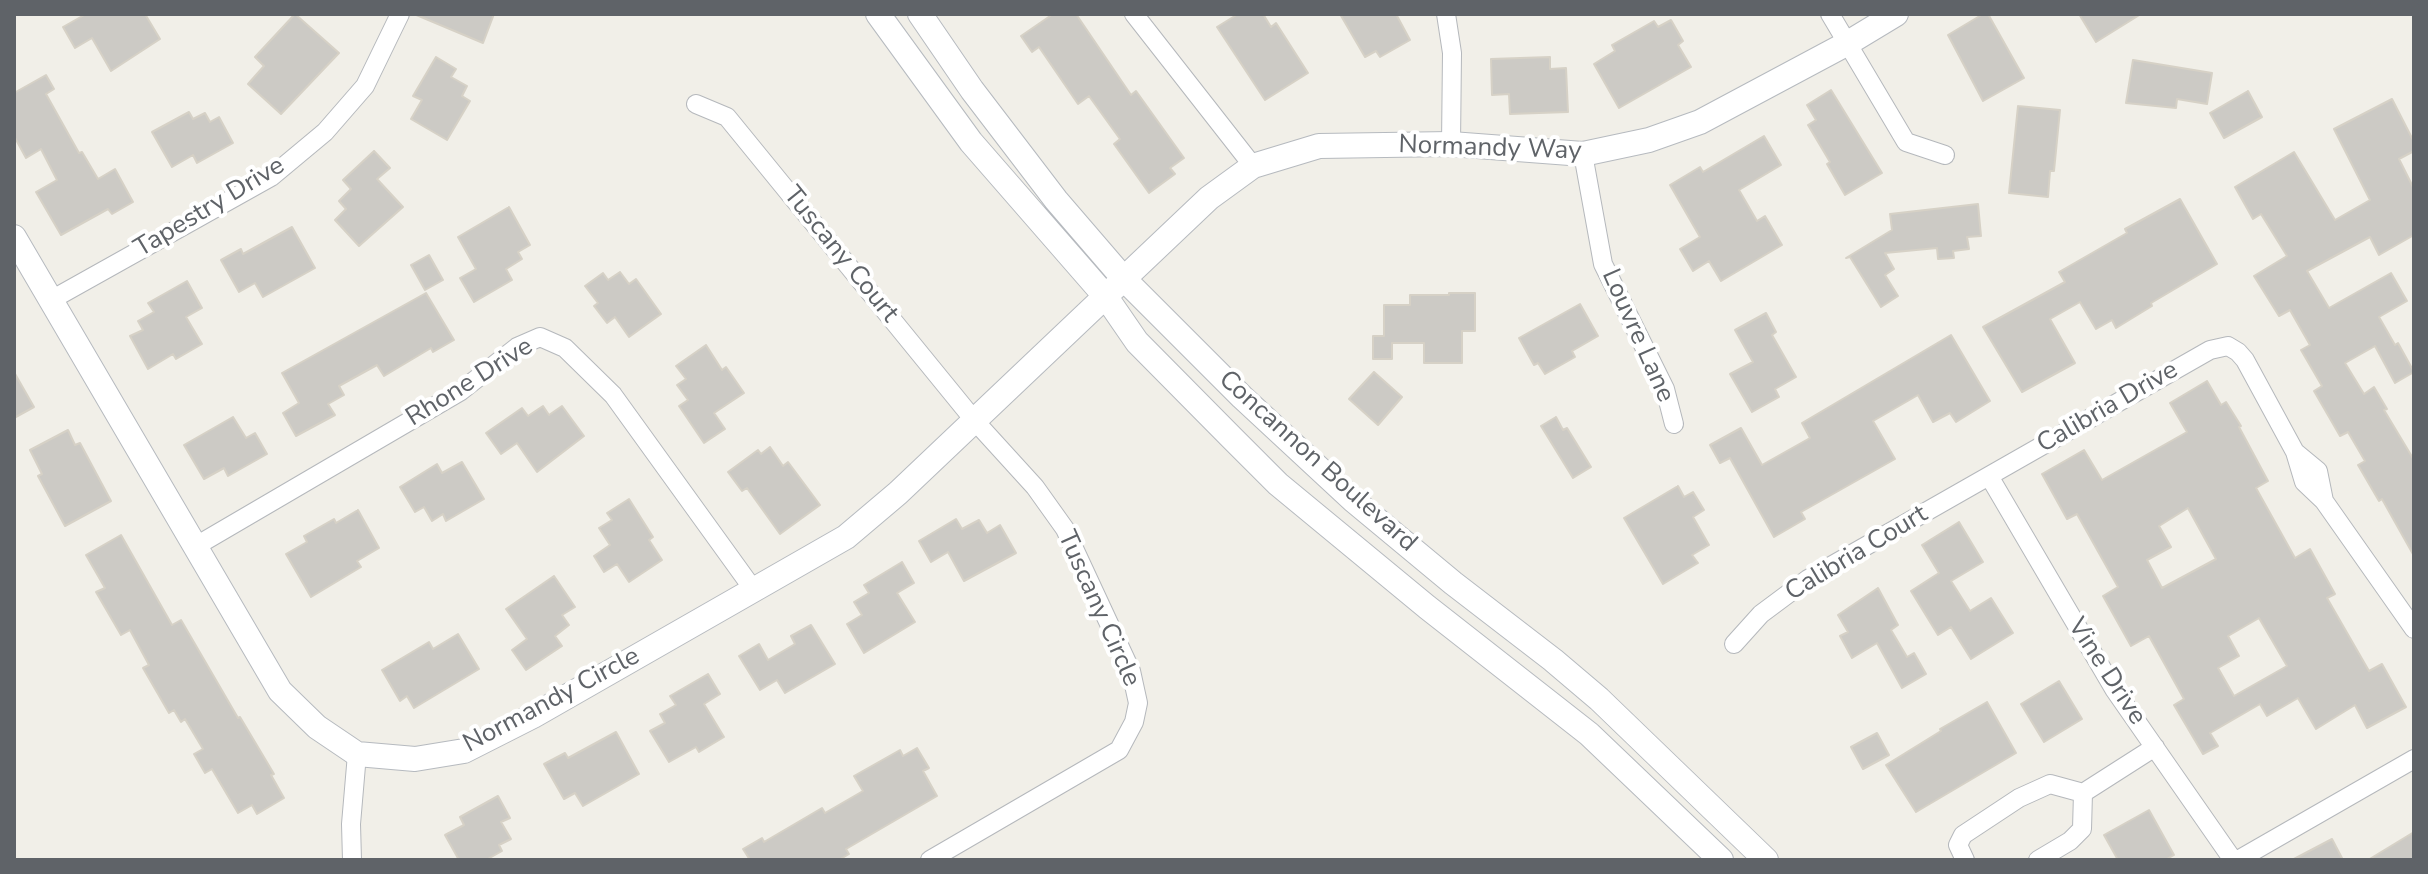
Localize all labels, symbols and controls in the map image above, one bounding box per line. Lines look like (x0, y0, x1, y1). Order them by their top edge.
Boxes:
street label: Normandy Way (1398, 130, 1582, 168)
street label: Tapestry Drive (129, 151, 291, 265)
street label: Tuscany Court (776, 181, 904, 329)
street label: Louvre Lane (1594, 265, 1680, 407)
street label: Rhone Drive (401, 332, 539, 434)
street label: Calibria Drive (2032, 355, 2184, 461)
street label: Concannon Boulevard (1211, 365, 1423, 559)
street label: Calibria Court (1780, 499, 1934, 609)
street label: Tuscany Circle (1050, 526, 1146, 692)
street label: Vine Drive (2060, 613, 2152, 731)
street label: Normandy Circle (459, 641, 645, 761)

